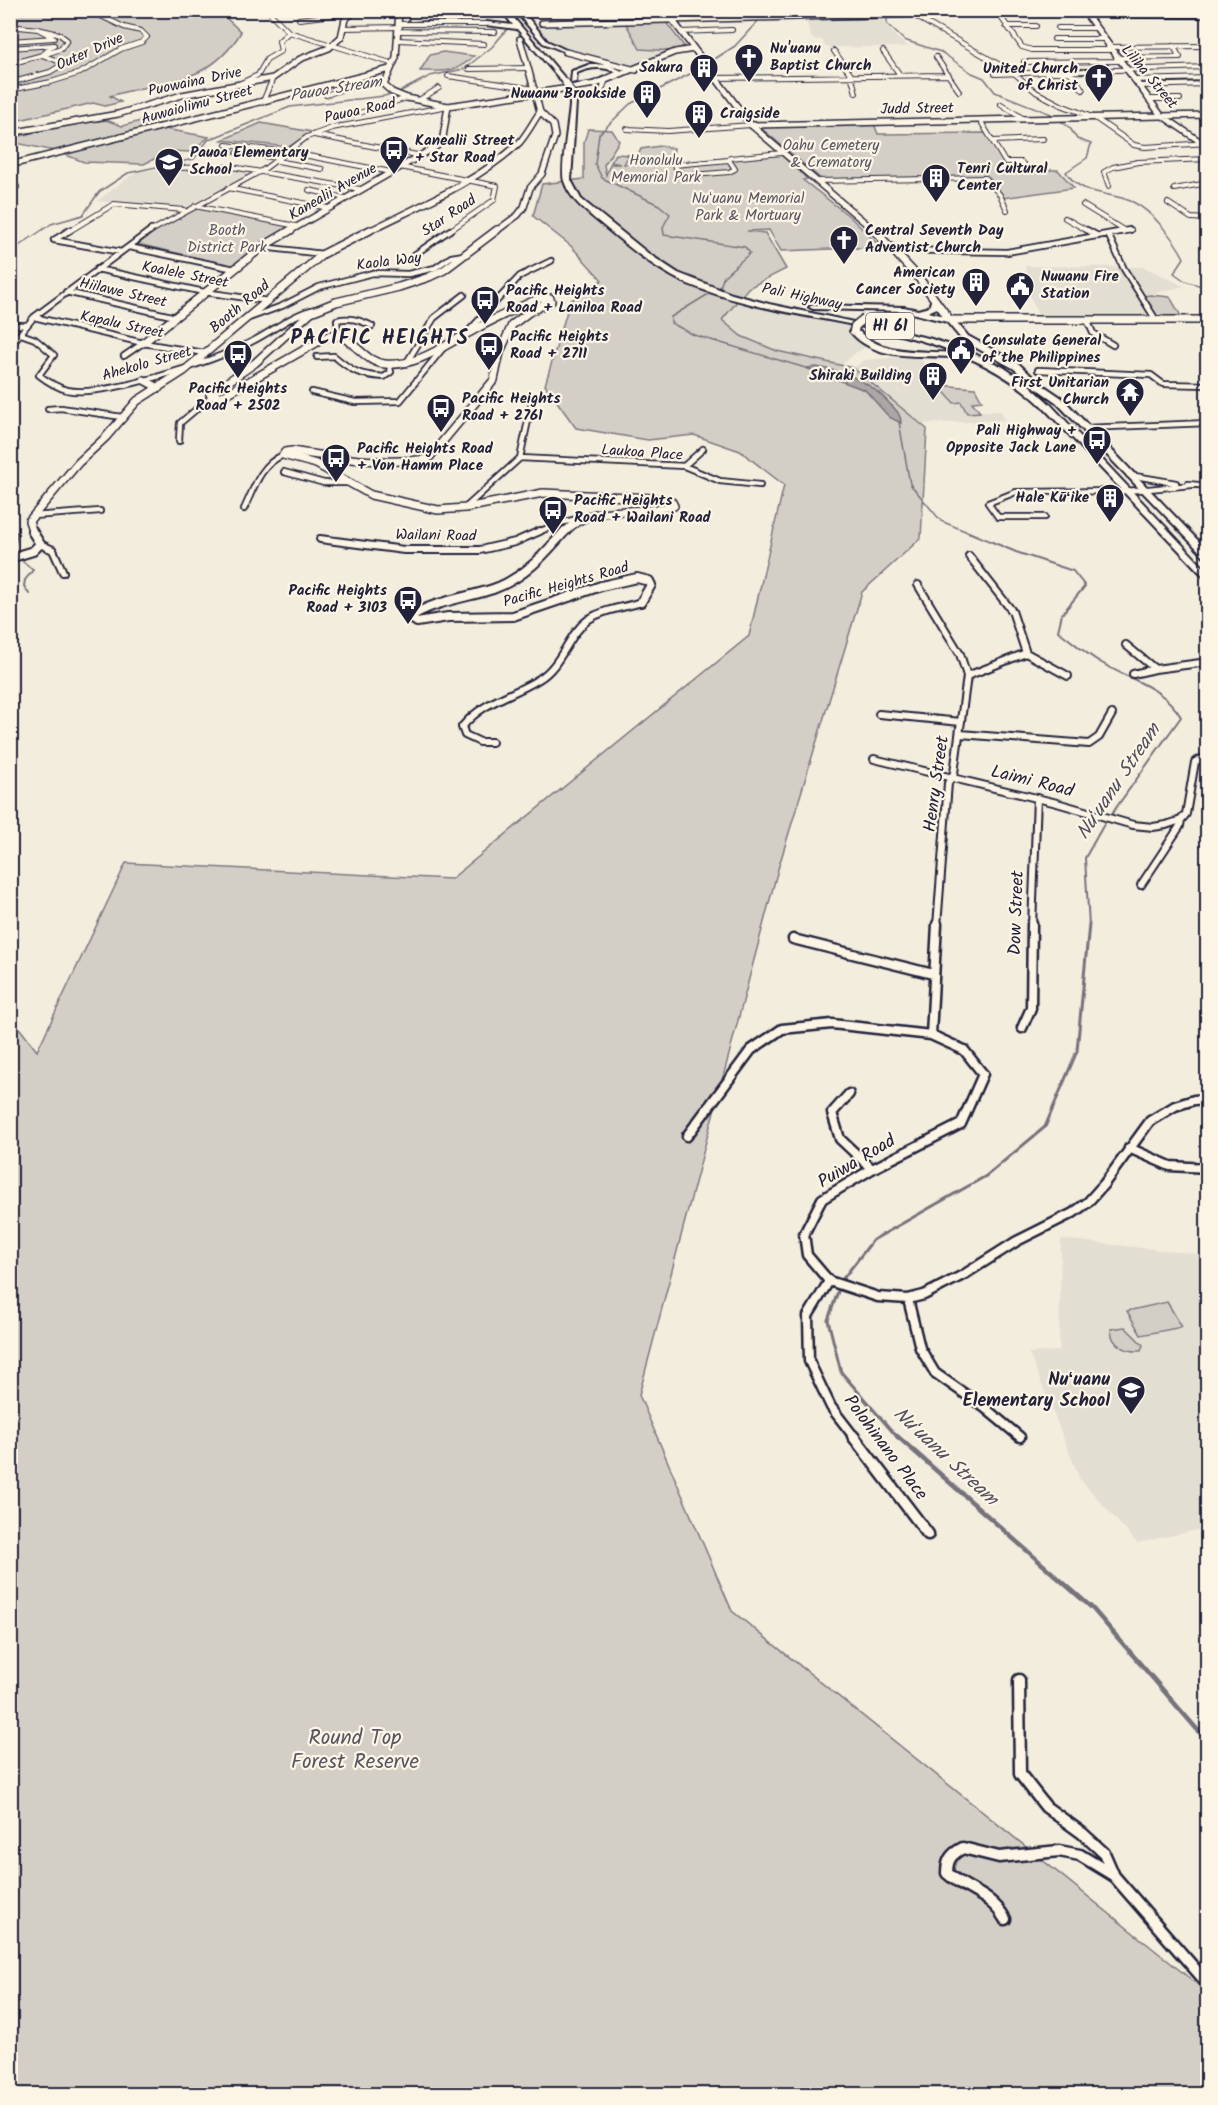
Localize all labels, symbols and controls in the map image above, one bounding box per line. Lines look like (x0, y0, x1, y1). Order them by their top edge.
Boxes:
street label: Outer Drive (53, 26, 128, 77)
place label: Nu'uanu Baptist Church (770, 37, 872, 78)
street label: Liliha Street (1115, 39, 1183, 115)
church icon: Nu'uanu Baptist Church (733, 42, 765, 84)
building icon: Sakura (688, 52, 720, 94)
place label: Sakura (639, 56, 683, 80)
place label: United Church of Christ (983, 57, 1078, 98)
street label: Puowaina Drive (146, 60, 244, 104)
church icon: United Church of Christ (1083, 62, 1115, 104)
water label: Pauoa Stream (288, 69, 385, 109)
building icon: Nuuanu Brookside (631, 78, 663, 120)
street label: Auwaiolimu Street (139, 79, 255, 131)
place label: Nuuanu Brookside (511, 82, 627, 106)
street label: Pauoa Road (322, 92, 398, 130)
street label: Judd Street (880, 96, 954, 122)
building icon: Craigside (683, 98, 715, 140)
place label: Craigside (720, 102, 780, 126)
place label: Kanealii Street + Star Road (415, 129, 515, 170)
bus stop icon: Kanealii Street + Star Road (378, 134, 410, 176)
park label: Oahu Cemetery & Crematory (783, 134, 880, 175)
place label: Pauoa Elementary School (190, 141, 309, 182)
school or university icon: Pauoa Elementary School (153, 146, 185, 188)
park label: Honolulu Memorial Park (611, 149, 702, 190)
street label: Kanealii Avenue (284, 157, 382, 227)
place label: Tenri Cultural Center (957, 157, 1048, 198)
building icon: Tenri Cultural Center (920, 162, 952, 204)
park label: Nuʻuanu Memorial Park & Mortuary (692, 187, 805, 228)
street label: Star Road (417, 188, 482, 243)
park label: Booth District Park (187, 219, 268, 260)
place label: Central Seventh Day Adventist Church (865, 219, 1004, 260)
church icon: Central Seventh Day Adventist Church (828, 224, 860, 266)
street label: Kaola Way (355, 246, 424, 278)
street label: Koalele Street (140, 255, 230, 295)
place label: American Cancer Society (856, 261, 955, 302)
place label: Nuuanu Fire Station (1041, 265, 1120, 306)
building icon: American Cancer Society (960, 266, 992, 308)
public building icon: Nuuanu Fire Station (1004, 270, 1036, 312)
street label: Hiilawe Street (77, 271, 169, 315)
street label: Booth Road (204, 274, 276, 340)
street label: Pali Highway (760, 277, 845, 317)
place label: Pacific Heights Road + Laniloa Road (506, 279, 643, 320)
bus stop icon: Pacific Heights Road + Laniloa Road (469, 284, 501, 326)
street label: Kapalu Street (78, 304, 166, 346)
road number: HI 61 (866, 313, 914, 339)
district label: PACIFIC HEIGHTS (291, 323, 469, 355)
place label: Pacific Heights Road + 2711 (510, 325, 608, 366)
place label: Consulate General of the Philippines (982, 329, 1101, 370)
bus stop icon: Pacific Heights Road + 2711 (473, 330, 505, 372)
public building icon: Consulate General of the Philippines (945, 334, 977, 376)
bus stop icon: Pacific Heights Road + 2502 (222, 338, 254, 380)
street label: Ahekolo Street (99, 340, 195, 388)
building icon: Shiraki Building (917, 360, 949, 402)
place label: Shiraki Building (809, 364, 912, 388)
place label: First Unitarian Church (1011, 371, 1109, 412)
temple icon: First Unitarian Church (1114, 376, 1146, 418)
place label: Pacific Heights Road + 2502 (189, 377, 287, 418)
place label: Pacific Heights Road + 2761 (462, 387, 560, 428)
bus stop icon: Pacific Heights Road + 2761 (425, 392, 457, 434)
place label: Pali Highway + Opposite Jack Lane (946, 419, 1077, 460)
bus stop icon: Pali Highway + Opposite Jack Lane (1081, 424, 1113, 466)
place label: Pacific Heights Road + Von Hamm Place (357, 437, 494, 478)
street label: Laukoa Place (600, 438, 684, 468)
bus stop icon: Pacific Heights Road + Von Hamm Place (320, 442, 352, 484)
building icon: Hale Kūʻike (1094, 482, 1126, 524)
place label: Hale Kūʻike (1016, 486, 1090, 510)
place label: Pacific Heights Road + Wailani Road (574, 489, 712, 530)
bus stop icon: Pacific Heights Road + Wailani Road (537, 494, 569, 536)
street label: Wailani Road (395, 523, 477, 549)
street label: Pacific Heights Road (500, 555, 632, 614)
place label: Pacific Heights Road + 3103 (289, 579, 387, 620)
bus stop icon: Pacific Heights Road + 3103 (392, 584, 424, 626)
water label: Nuʻuanu Stream (1068, 716, 1171, 847)
street label: Henry Street (916, 733, 958, 834)
street label: Laimi Road (988, 758, 1077, 807)
street label: Dow Street (1001, 869, 1033, 956)
street label: Puiwa Road (812, 1127, 902, 1197)
place label: Nuʻuanu Elementary School (963, 1366, 1110, 1416)
school or university icon: Nuʻuanu Elementary School (1115, 1374, 1147, 1416)
street label: Polohinano Place (835, 1389, 935, 1507)
water label: Nuʻuanu Stream (885, 1400, 1006, 1516)
park label: Round Top Forest Reserve (291, 1722, 419, 1779)

